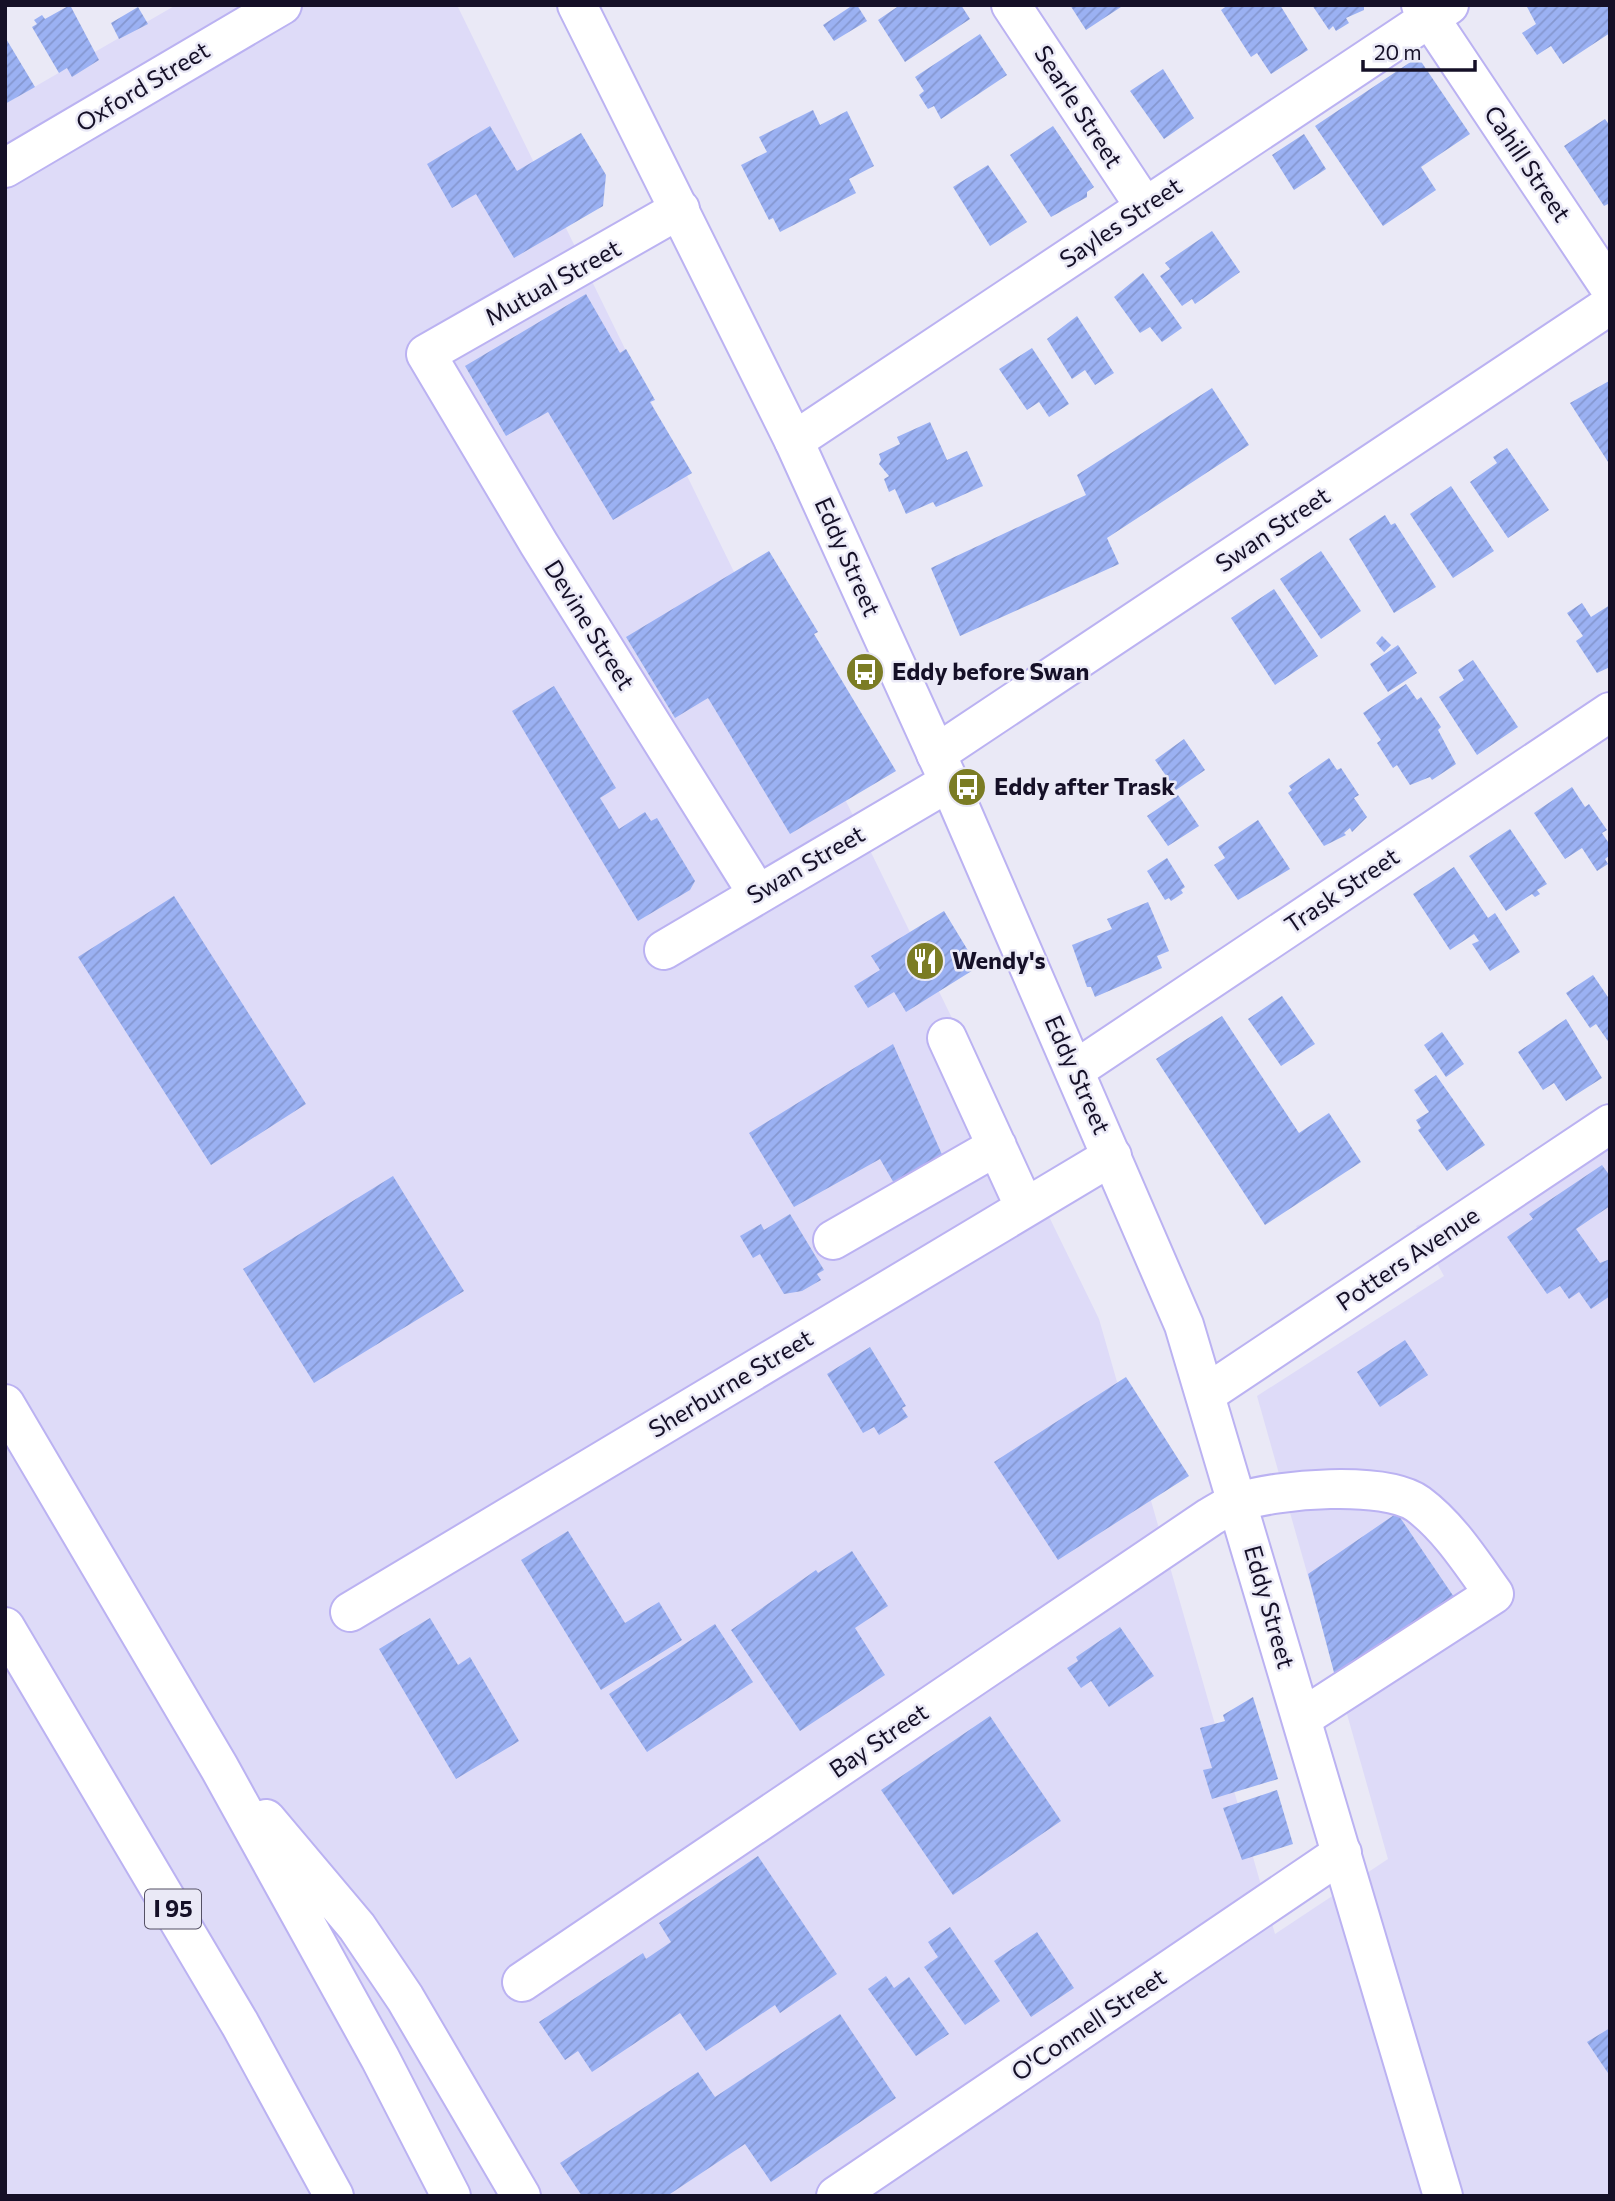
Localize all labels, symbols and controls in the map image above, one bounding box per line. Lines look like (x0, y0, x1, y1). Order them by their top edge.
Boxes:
scale bar (1363, 28, 1475, 72)
street label: Oxford Street (70, 34, 214, 137)
text: 20 m (1374, 39, 1422, 64)
street label: Searle Street (1029, 40, 1130, 173)
street label: Cahill Street (1479, 100, 1578, 227)
street label: Sayles Street (1054, 170, 1187, 273)
street label: Mutual Street (479, 232, 625, 331)
street label: Swan Street (1210, 480, 1335, 577)
street label: Eddy Street (809, 493, 887, 620)
street label: Devine Street (539, 554, 642, 695)
bus stop icon: Eddy before Swan (844, 651, 886, 693)
place label: Eddy before Swan (892, 656, 1089, 685)
bus stop icon: Eddy after Trask (946, 766, 988, 808)
place label: Eddy after Trask (994, 771, 1175, 800)
street label: Swan Street (741, 818, 869, 909)
street label: Trask Street (1278, 841, 1404, 939)
restaurant icon: Wendy's (904, 940, 946, 982)
place label: Wendy's (952, 945, 1046, 974)
street label: Eddy Street (1039, 1011, 1117, 1138)
street label: Potters Avenue (1330, 1199, 1484, 1316)
street label: Sherburne Street (643, 1322, 818, 1443)
street label: Eddy Street (1239, 1542, 1302, 1672)
street label: Bay Street (823, 1696, 933, 1783)
road number: I 95 (145, 1890, 201, 1928)
street label: O'Connell Street (1005, 1961, 1171, 2086)

